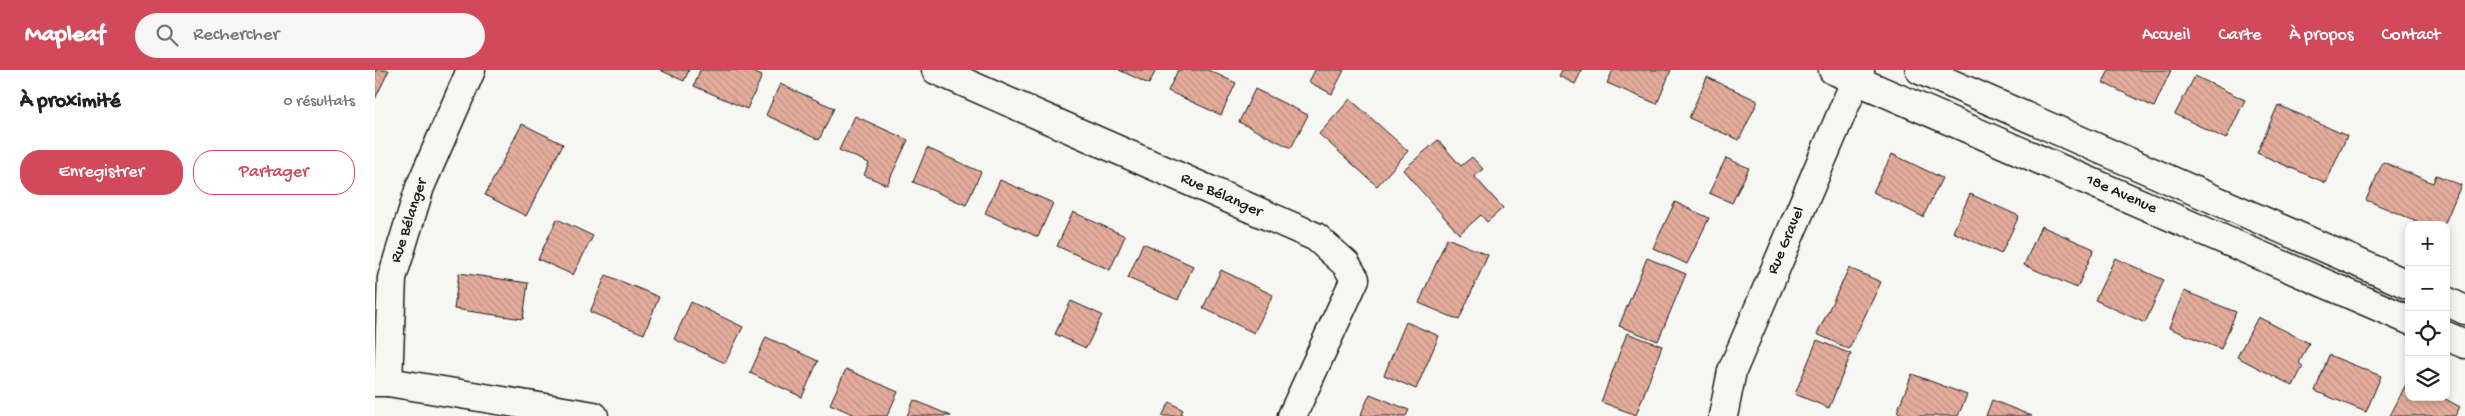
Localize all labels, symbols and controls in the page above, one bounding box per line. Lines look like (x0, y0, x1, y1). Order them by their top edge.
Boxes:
search box (135, 13, 485, 58)
text: Mapleaf (25, 21, 105, 50)
icon: search (153, 21, 181, 49)
text: Rechercher (193, 24, 279, 47)
text: Accueil (2142, 25, 2190, 46)
text: Carte (2218, 25, 2261, 46)
text: À propos (2289, 25, 2354, 46)
text: Contact (2382, 25, 2440, 46)
text: À proximité (20, 90, 121, 115)
text: 0 résultats (283, 93, 355, 112)
button: Enregistrer (20, 150, 183, 195)
button: Partager (193, 150, 355, 195)
street label: Rue Bélanger (1177, 170, 1266, 223)
street label: 18e Avenue (2082, 171, 2160, 219)
street label: Rue Bélanger (387, 175, 433, 265)
street label: Rue Gravel (1764, 204, 1810, 278)
map controls (2405, 221, 2450, 401)
button: + (2405, 221, 2450, 266)
button: − (2405, 266, 2450, 311)
button: locate (2405, 311, 2450, 356)
button: layers (2405, 356, 2450, 401)

